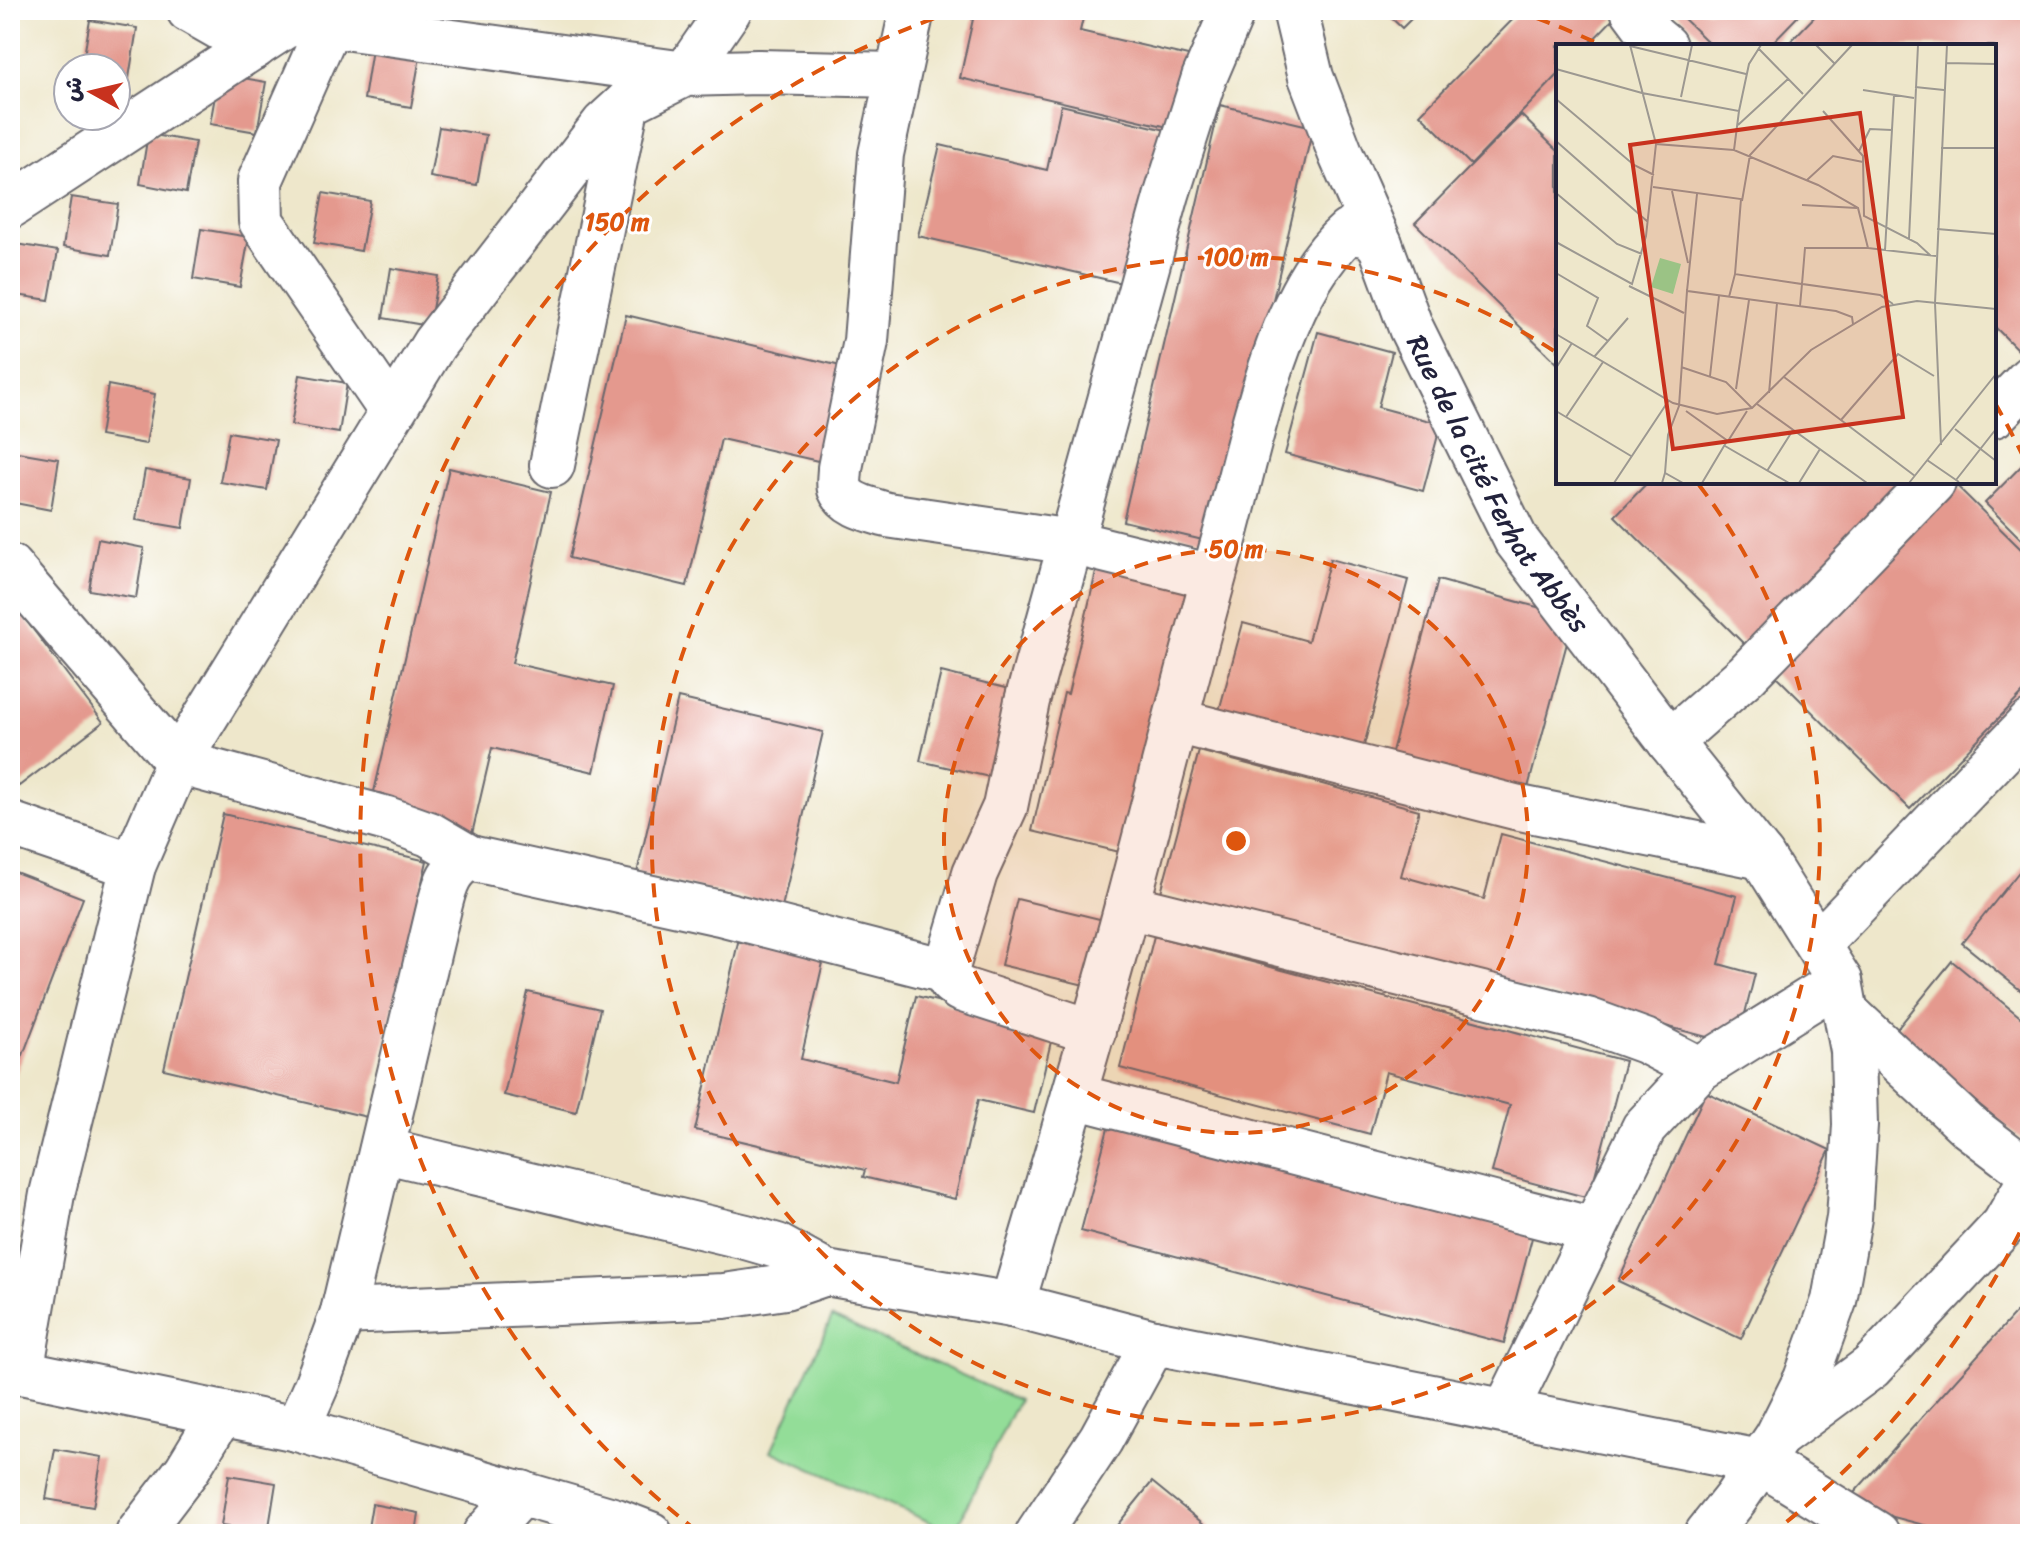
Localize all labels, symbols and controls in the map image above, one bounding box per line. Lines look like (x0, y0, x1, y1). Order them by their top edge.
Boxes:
inset map (1556, 44, 1996, 484)
north arrow (52, 52, 132, 132)
text: ش (52, 75, 94, 104)
text: 150 m (585, 201, 650, 243)
text: 100 m (1203, 236, 1269, 278)
street label: Rue de la cité Ferhat Abbès (1393, 326, 1603, 644)
text: 50 m (1209, 528, 1264, 570)
centre of rings (1222, 827, 1250, 855)

